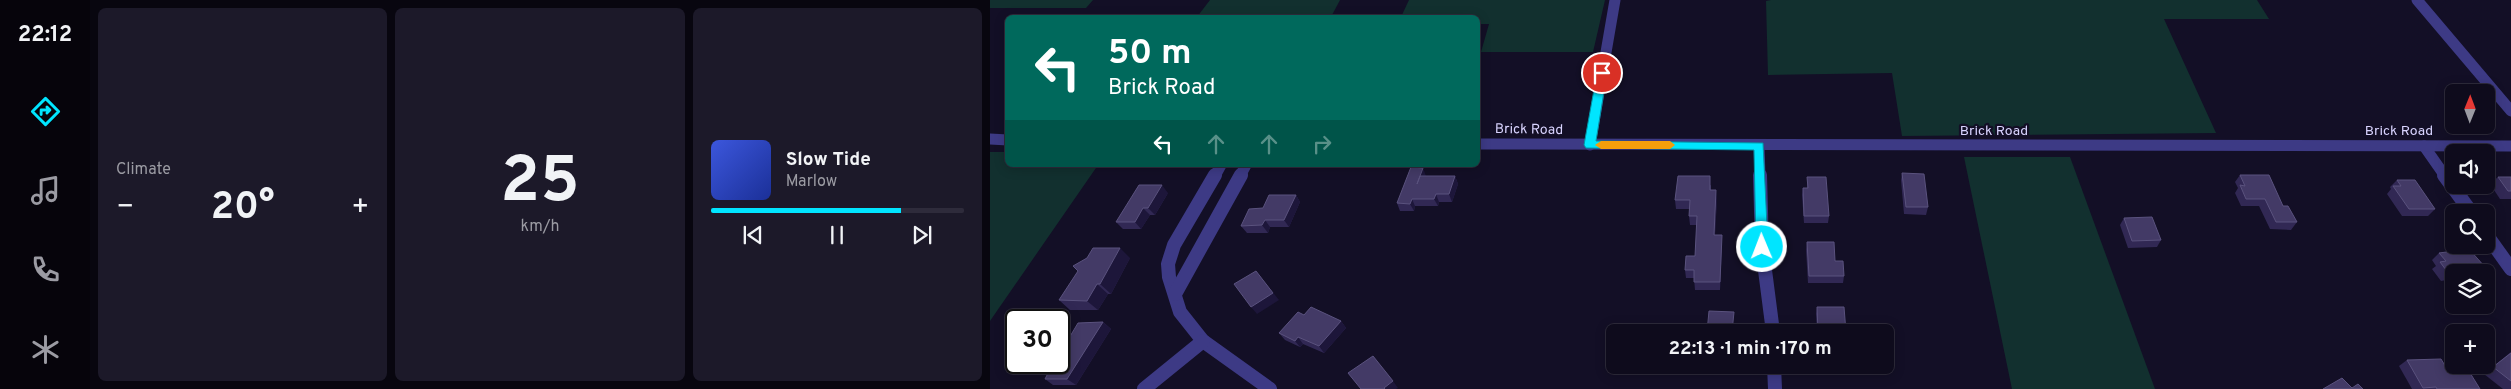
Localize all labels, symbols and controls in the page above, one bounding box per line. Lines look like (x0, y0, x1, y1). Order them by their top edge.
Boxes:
text: 22:12 (18, 22, 72, 49)
text: 50 m (1108, 32, 1192, 76)
icon: left (1025, 35, 1090, 100)
pin (1581, 52, 1623, 94)
icon: arrive (1588, 59, 1616, 87)
text: Brick Road (1108, 75, 1215, 102)
north arrow (2445, 84, 2495, 134)
map controls (2445, 84, 2495, 374)
icon: directions (28, 94, 63, 129)
street label: Brick Road (1495, 121, 1563, 139)
street label: Brick Road (1960, 123, 2028, 140)
street label: Brick Road (2365, 123, 2433, 140)
icon: left (1149, 130, 1177, 158)
icon: ahead (1202, 130, 1230, 158)
icon: ahead (1255, 130, 1283, 158)
icon: right (1308, 130, 1336, 158)
text: 25 (500, 143, 580, 225)
button: sound (2445, 144, 2495, 194)
text: Slow Tide (786, 148, 871, 172)
text: Climate (116, 160, 171, 180)
text: Marlow (786, 172, 837, 192)
icon: music (28, 173, 63, 208)
text: 20° (211, 184, 275, 233)
text: − (116, 190, 134, 226)
text: + (351, 190, 369, 226)
button: search (2445, 204, 2495, 254)
text: km/h (521, 217, 559, 237)
position arrow (1735, 220, 1787, 272)
icon: previous (739, 221, 767, 249)
icon: pause (823, 221, 851, 249)
icon: next (908, 221, 936, 249)
icon: phone (28, 252, 63, 287)
button: layers (2445, 264, 2495, 314)
speed limit sign: 30 (1005, 309, 1070, 374)
button: + (2445, 324, 2495, 374)
icon: climate (28, 332, 63, 367)
text: 22:13 · 1 min · 170 m (1668, 337, 1832, 361)

